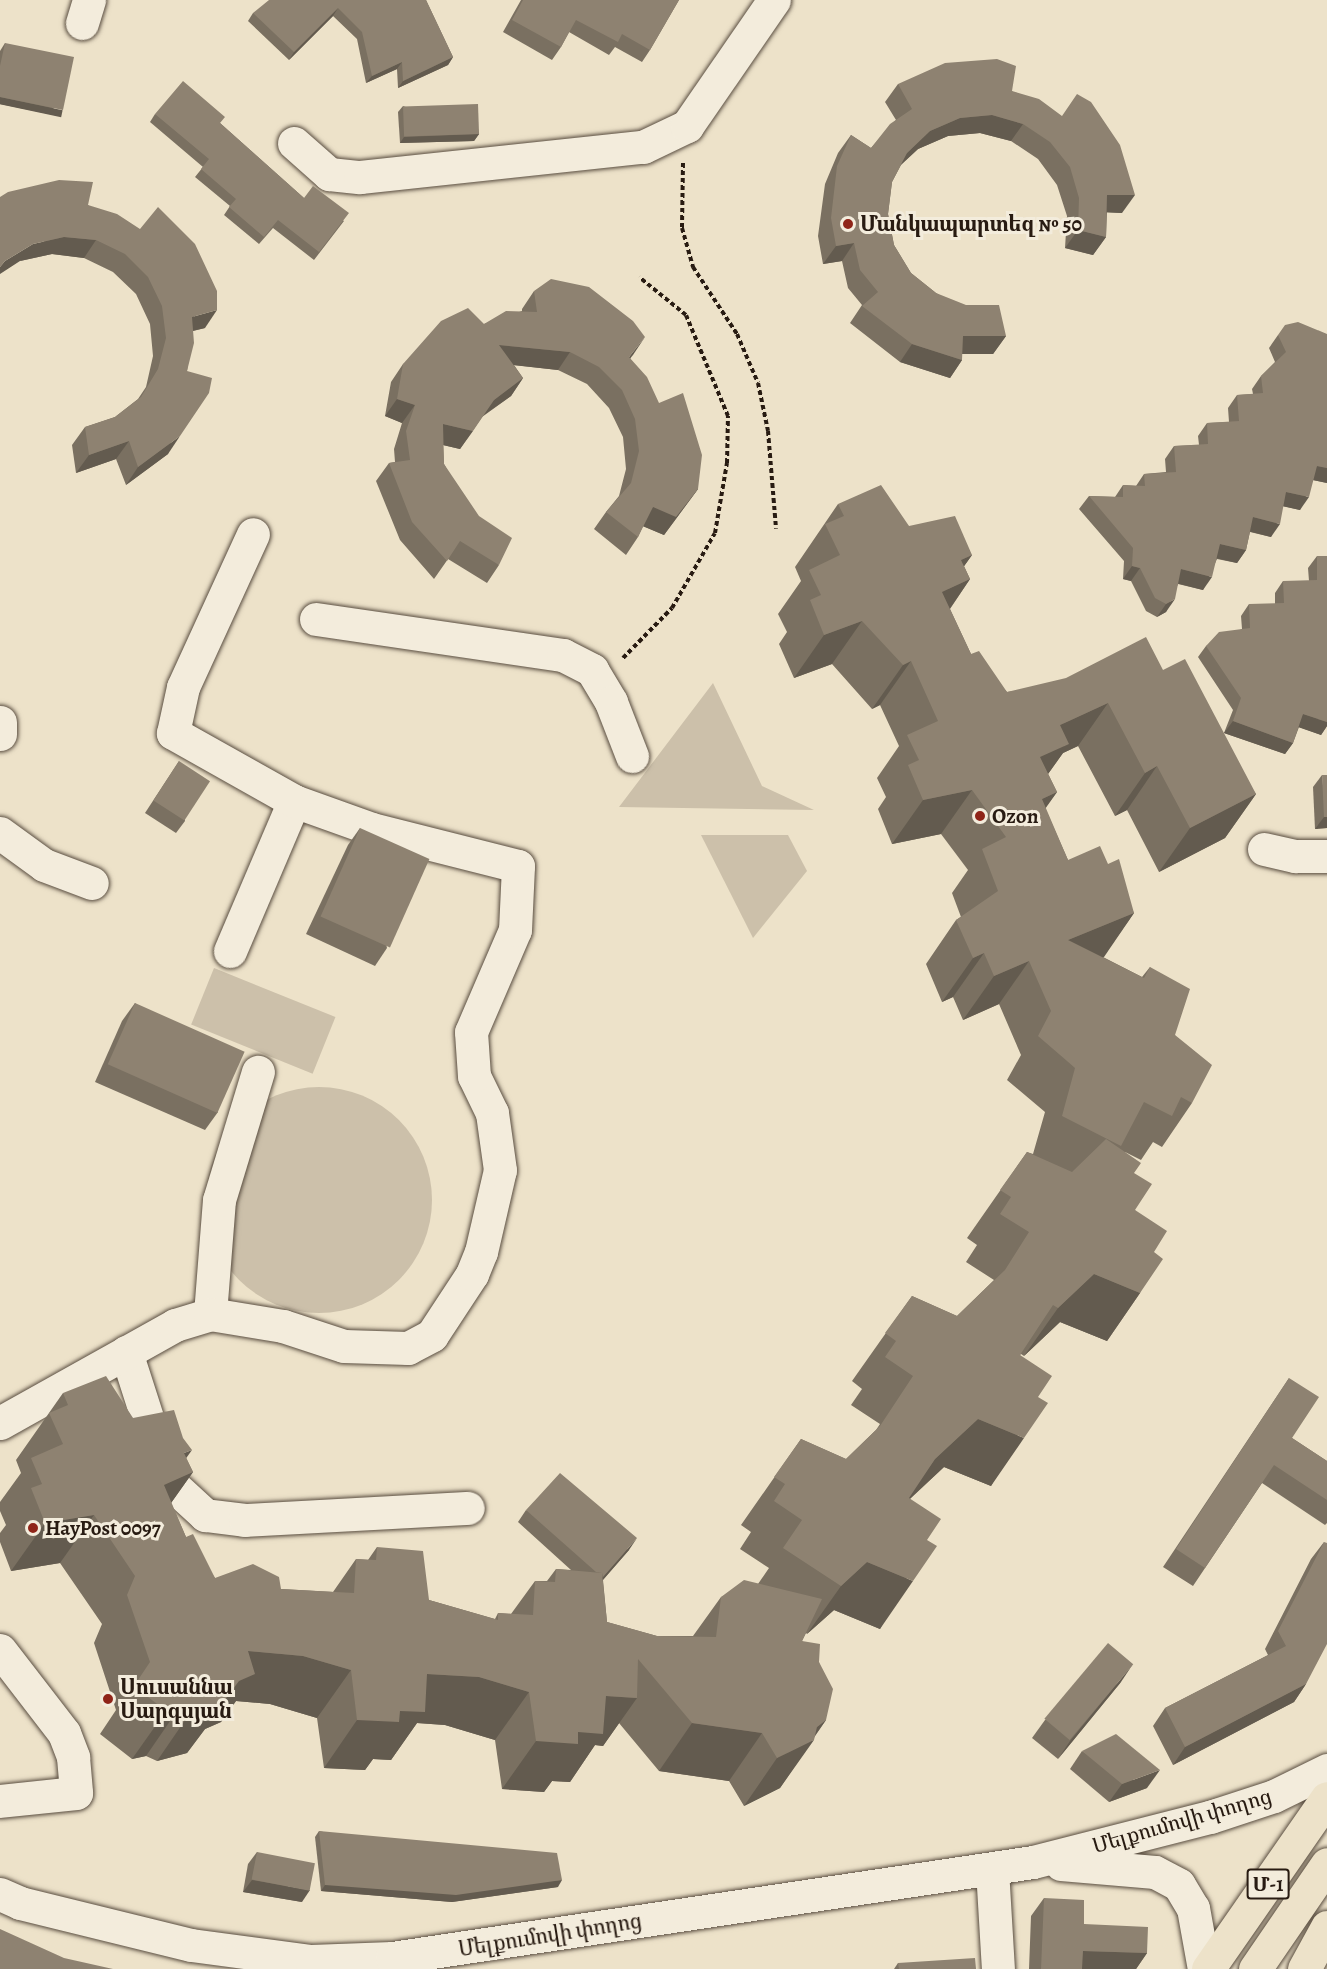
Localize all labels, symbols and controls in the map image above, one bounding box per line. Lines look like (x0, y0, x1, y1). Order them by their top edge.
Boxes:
place label: Մանկապարտեզ № 50 (860, 211, 1082, 237)
marker: Մանկապարտեզ № 50 (841, 217, 855, 231)
place label: Ozon (992, 803, 1038, 829)
marker: Ozon (973, 809, 987, 823)
place label: HayPost 0097 (45, 1515, 161, 1541)
marker: HayPost 0097 (26, 1521, 40, 1535)
place label: Սուսաննա Սարգսյան (120, 1674, 233, 1724)
marker: Սուսաննա Սարգսյան (101, 1692, 115, 1706)
street label: Մելքումովի փողոց (1090, 1783, 1274, 1859)
road number: Մ-1 (1246, 1867, 1290, 1901)
street label: Մելքումովի փողոց (457, 1908, 643, 1962)

